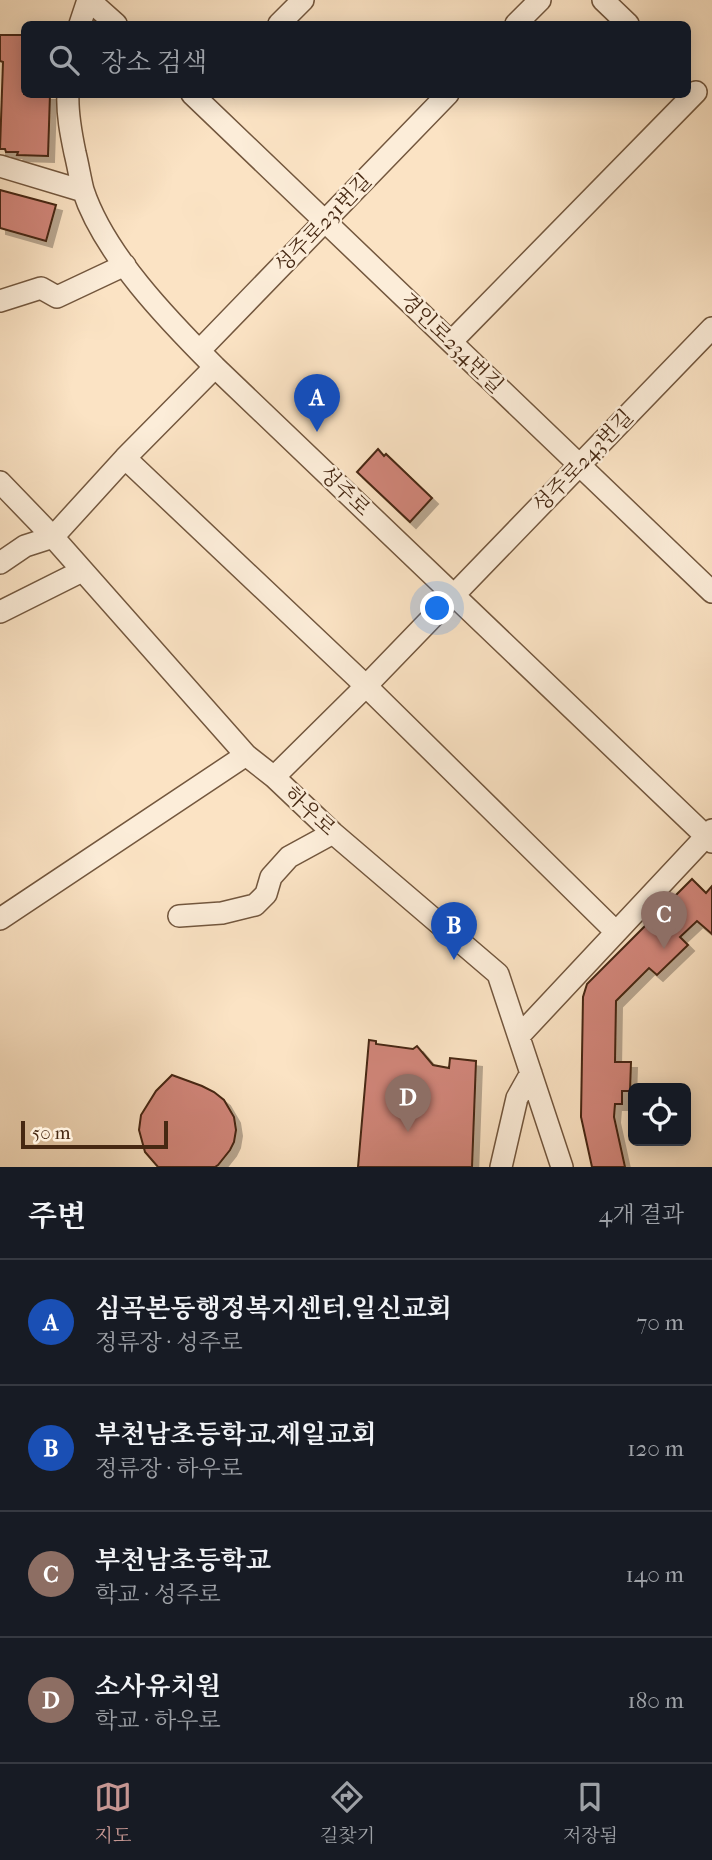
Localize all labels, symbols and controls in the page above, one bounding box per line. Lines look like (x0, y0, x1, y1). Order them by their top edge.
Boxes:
search box (21, 21, 691, 98)
icon: search (45, 41, 83, 79)
text: 장소 검색 (101, 47, 207, 78)
street label: 성주로231번길 (270, 169, 376, 277)
street label: 경인로234번길 (396, 288, 508, 398)
pin: A (294, 374, 340, 432)
street label: 성주로243번길 (528, 405, 638, 517)
street label: 성주로 (315, 461, 375, 521)
your location (420, 591, 454, 625)
street label: 하우로 (280, 781, 340, 841)
pin: C (641, 891, 687, 949)
pin: B (431, 902, 477, 960)
pin: D (385, 1074, 431, 1132)
map controls (628, 1083, 691, 1146)
button: locate (628, 1083, 691, 1146)
scale bar (21, 1118, 168, 1150)
text: 50 m (32, 1122, 71, 1144)
text: 주변 (28, 1199, 86, 1234)
text: 4개 결과 (599, 1201, 684, 1228)
text: 심곡본동행정복지센터.일신교회 (95, 1293, 452, 1324)
text: A (44, 1309, 58, 1336)
text: 70 m (636, 1309, 684, 1336)
text: 정류장 · 성주로 (95, 1329, 243, 1356)
text: 부천남초등학교.제일교회 (95, 1419, 376, 1450)
text: B (44, 1435, 58, 1462)
text: 120 m (627, 1435, 684, 1462)
text: 정류장 · 하우로 (95, 1455, 243, 1482)
text: 부천남초등학교 (95, 1545, 271, 1576)
text: C (43, 1561, 59, 1588)
text: 140 m (625, 1561, 684, 1588)
text: 학교 · 성주로 (95, 1581, 221, 1608)
text: 소사유치원 (95, 1671, 221, 1702)
text: D (42, 1687, 60, 1714)
text: 180 m (627, 1687, 684, 1714)
text: 학교 · 하우로 (95, 1707, 221, 1734)
tab: 지도 (94, 1778, 132, 1847)
tab: 길찾기 (320, 1778, 375, 1847)
tab: 저장됨 (563, 1778, 618, 1847)

